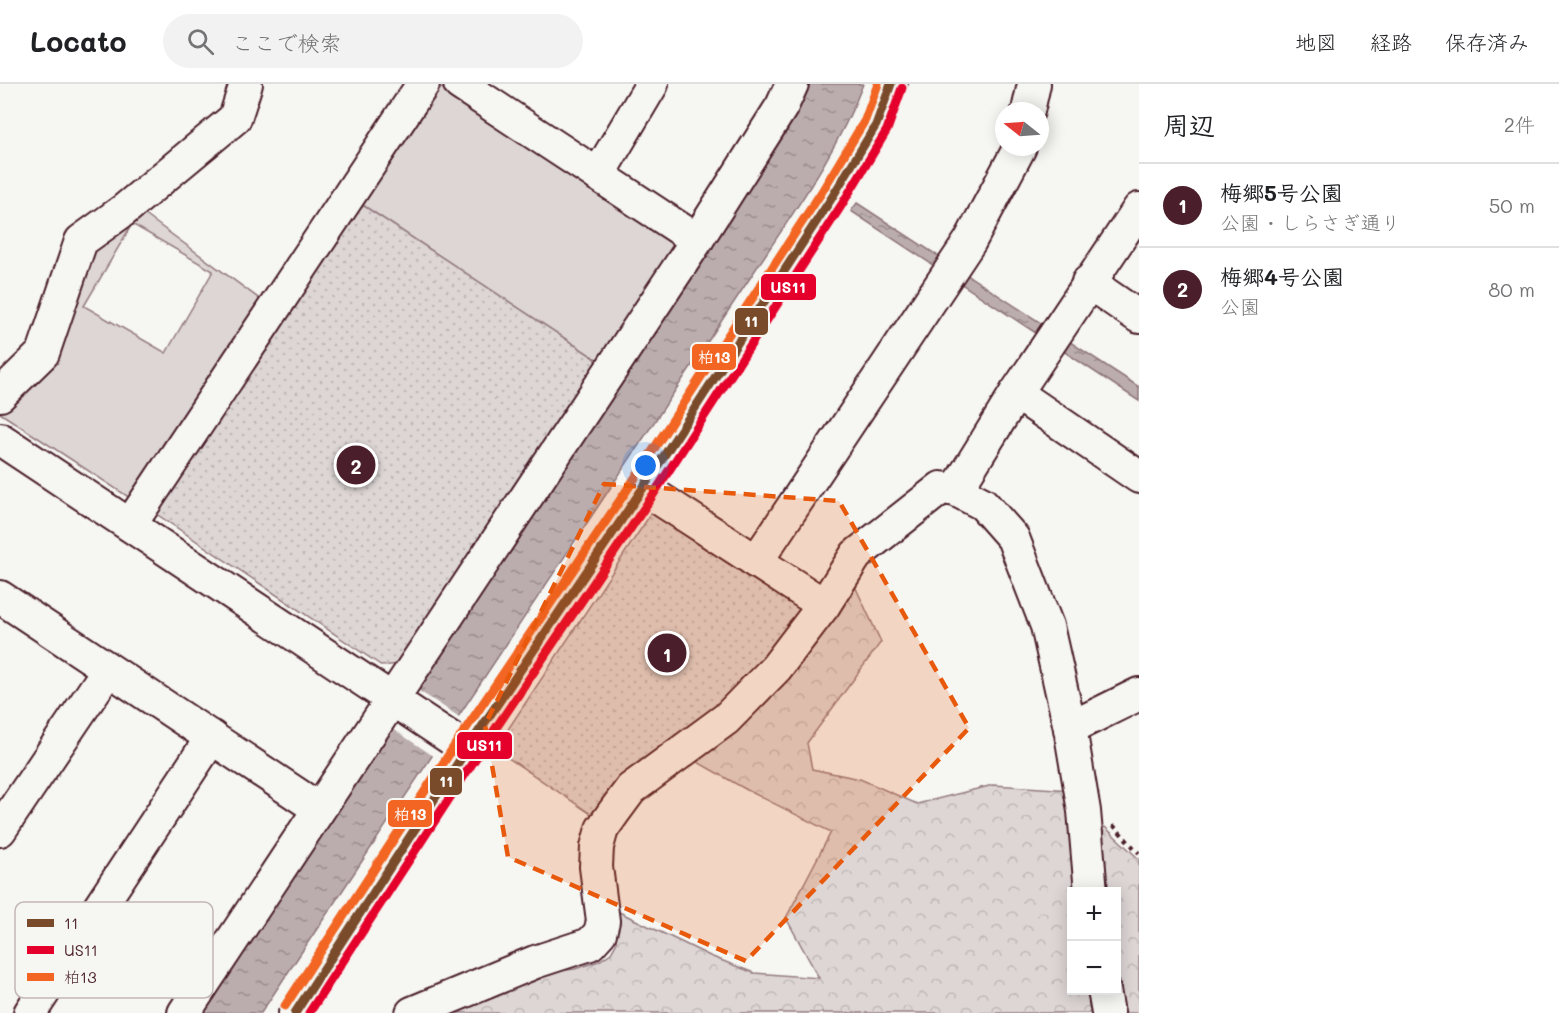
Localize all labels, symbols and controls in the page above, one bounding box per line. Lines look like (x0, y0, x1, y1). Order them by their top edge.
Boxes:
search box (163, 14, 583, 68)
text: Locato (30, 23, 127, 59)
icon: search (184, 25, 217, 58)
text: ここで検索 (232, 28, 342, 57)
text: 地図 (1295, 28, 1337, 55)
text: 経路 (1370, 28, 1412, 55)
text: 保存済み (1445, 28, 1529, 55)
north arrow (995, 102, 1049, 156)
text: 周辺 (1163, 108, 1215, 142)
text: 2件 (1504, 111, 1535, 137)
text: 梅郷5号公園 (1220, 178, 1343, 207)
text: 1 (1178, 192, 1187, 218)
text: 50 m (1489, 192, 1535, 218)
text: 公園 · しらさぎ通り (1220, 209, 1401, 235)
text: 梅郷4号公園 (1220, 262, 1344, 291)
line badge: US11 (760, 273, 817, 301)
text: US11 (770, 276, 806, 297)
text: 2 (1177, 276, 1188, 302)
text: 80 m (1488, 276, 1535, 302)
text: 公園 (1220, 293, 1260, 319)
line badge: 11 (734, 307, 769, 336)
text: 11 (744, 310, 758, 331)
line badge: 柏13 (691, 343, 737, 371)
text: 柏13 (698, 346, 731, 367)
pin: 2 (336, 442, 376, 488)
your location (631, 451, 660, 480)
pin: 1 (648, 630, 686, 676)
line badge: US11 (456, 731, 513, 760)
text: US11 (466, 734, 502, 755)
line badge: 11 (429, 767, 463, 796)
text: 11 (439, 770, 453, 791)
line badge: 柏13 (387, 799, 433, 828)
text: 柏13 (394, 803, 427, 824)
map controls (1067, 887, 1121, 995)
button: + (1067, 887, 1121, 941)
legend (15, 902, 213, 998)
text: 11 (64, 912, 78, 933)
text: US11 (64, 939, 98, 960)
button: − (1067, 941, 1121, 995)
text: 柏13 (64, 966, 97, 987)

